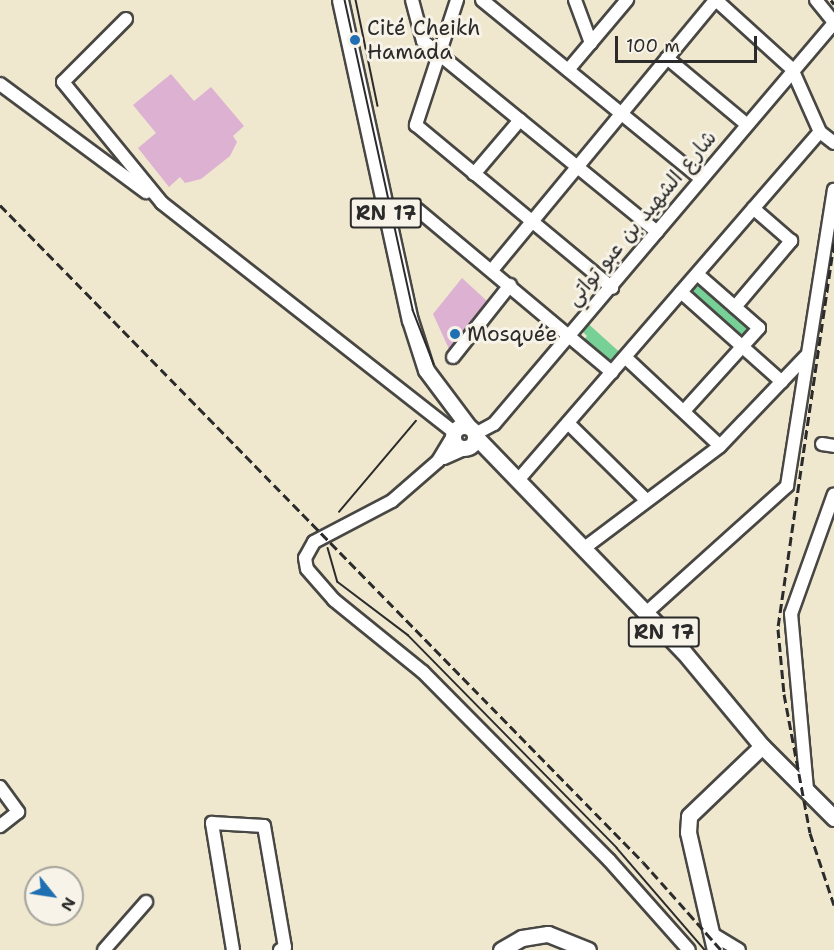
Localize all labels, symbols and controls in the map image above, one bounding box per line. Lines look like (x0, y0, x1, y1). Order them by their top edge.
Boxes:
place label: Cité Cheikh Hamada (367, 15, 480, 65)
scale bar (618, 24, 760, 62)
marker: Cité Cheikh Hamada (348, 33, 362, 47)
text: 100 m (626, 34, 680, 58)
street label: شارع الشهيد بن عبو تواتي (560, 125, 722, 311)
road number: RN 17 (348, 196, 424, 230)
place label: Mosquée (467, 321, 557, 347)
marker: Mosquée (448, 327, 462, 341)
road number: RN 17 (626, 615, 702, 649)
north arrow (24, 866, 84, 926)
text: N (56, 894, 81, 915)

